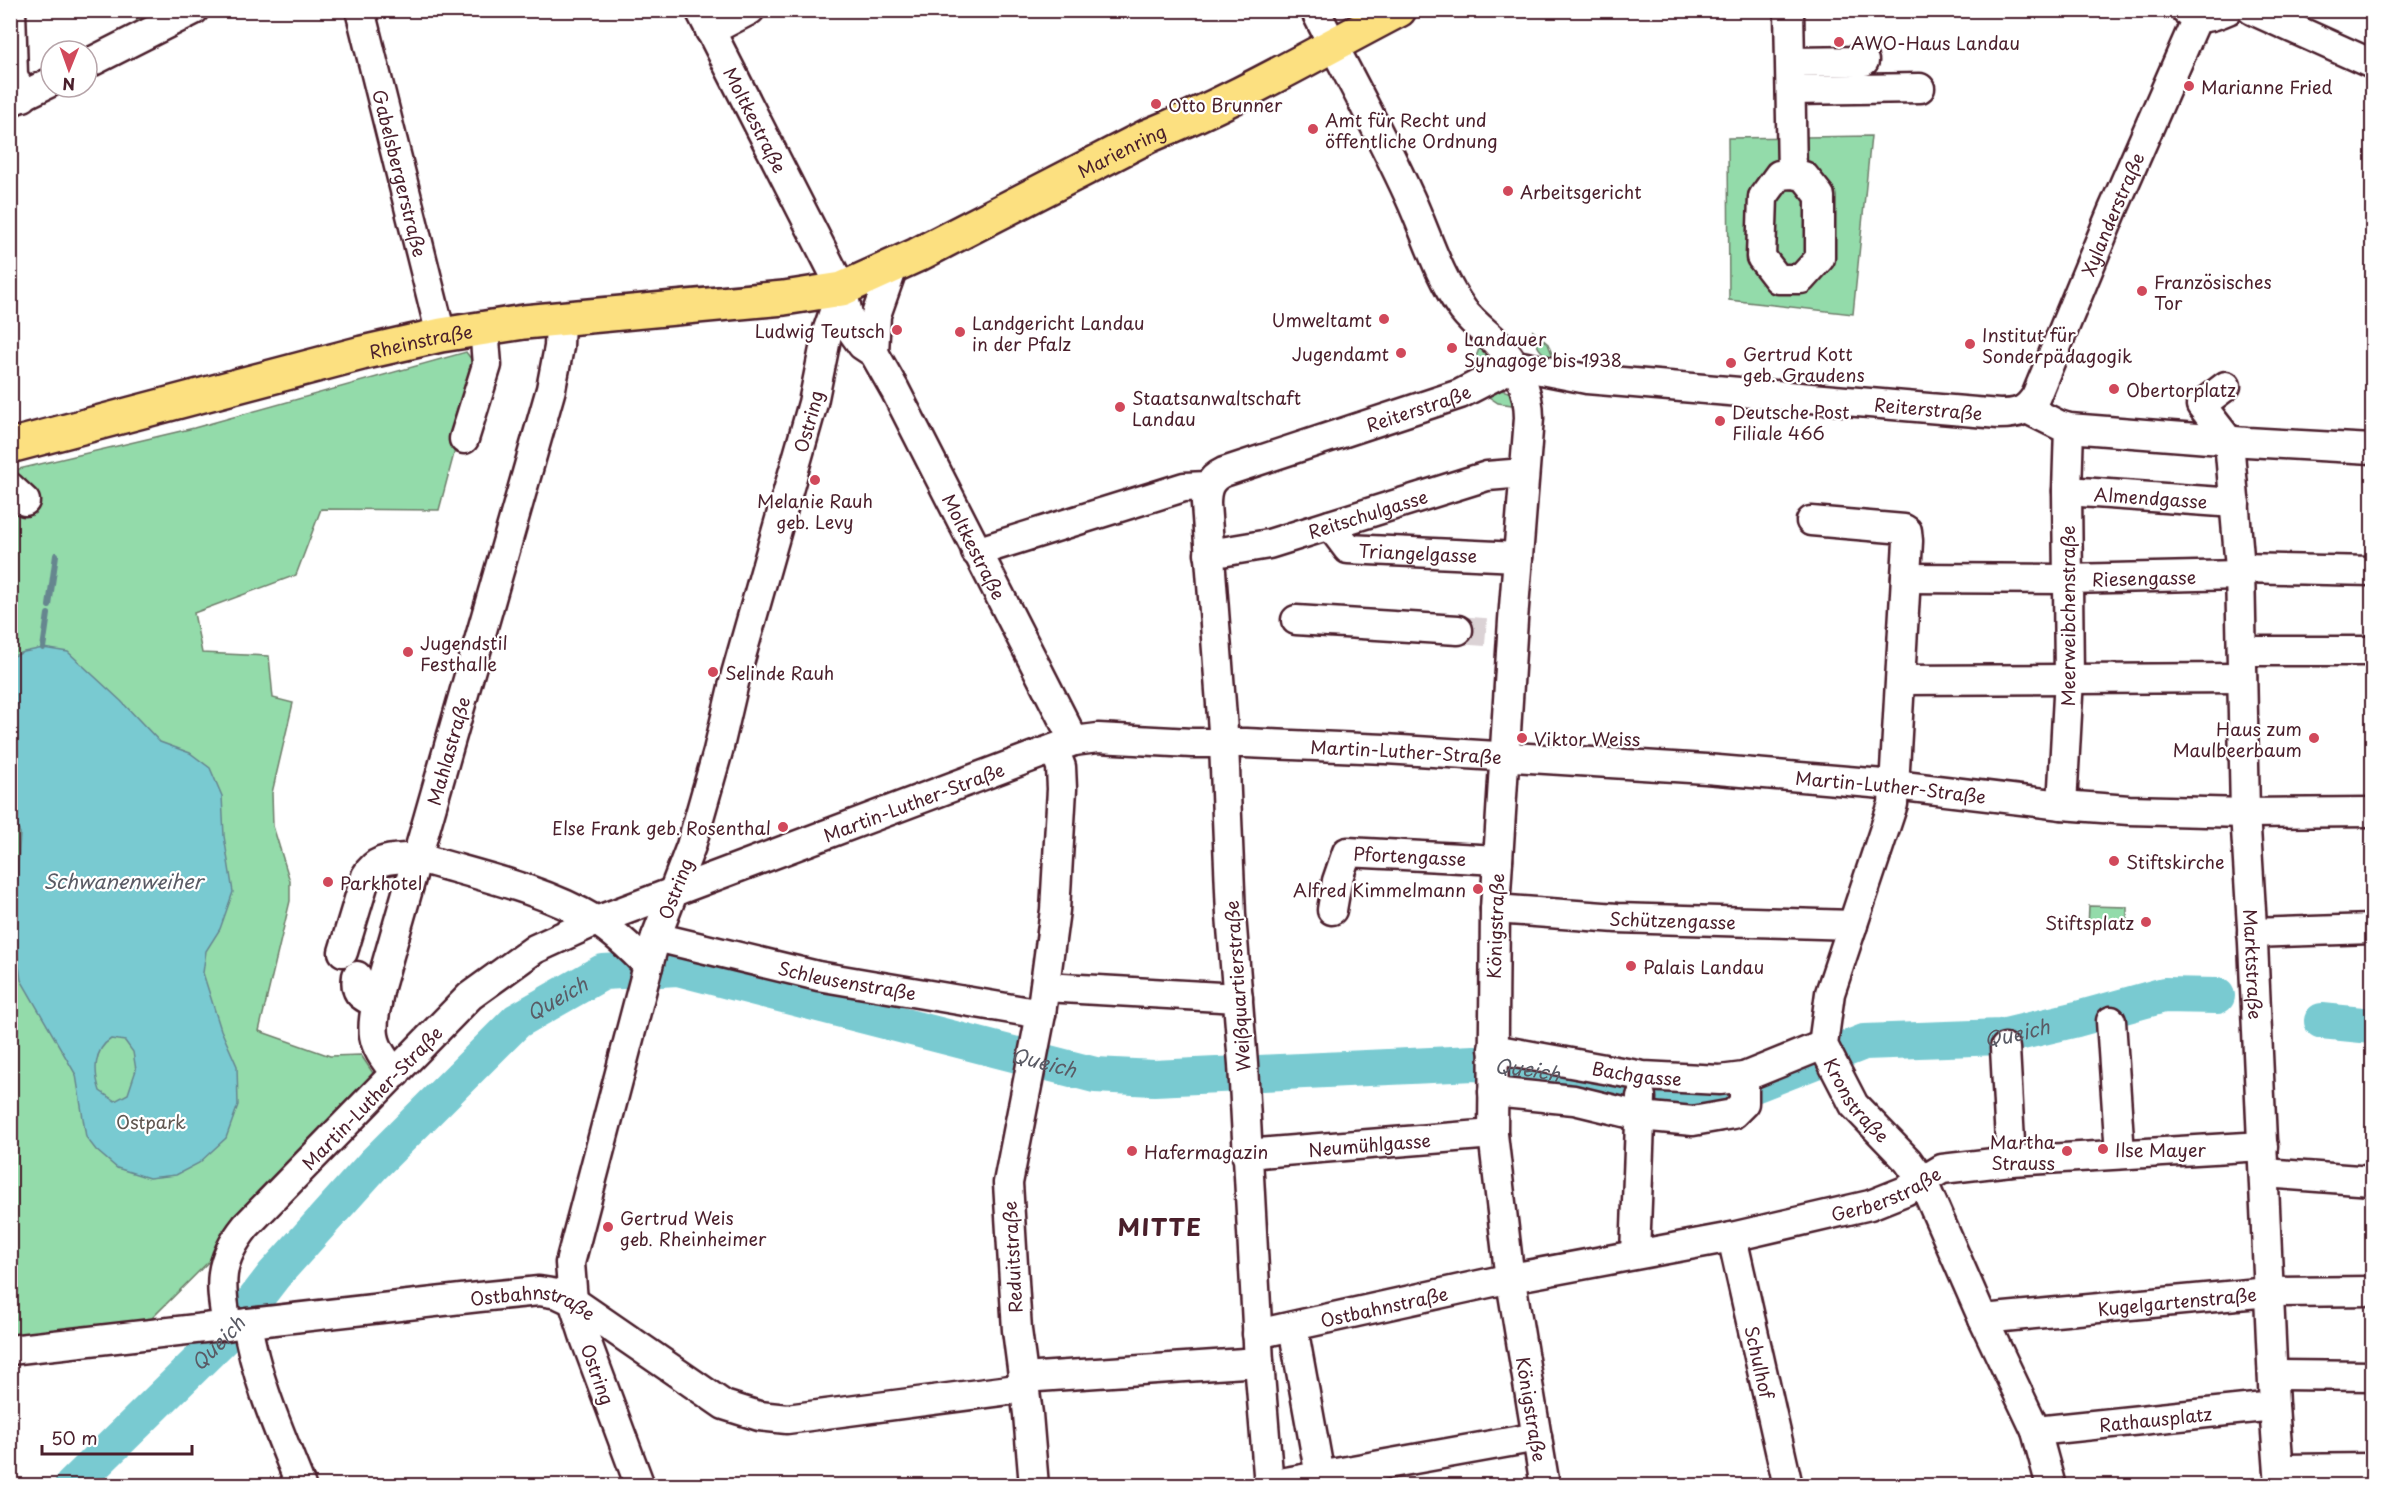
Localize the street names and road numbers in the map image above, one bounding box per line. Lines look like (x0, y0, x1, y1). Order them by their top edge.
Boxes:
street label: Moltkestraße (718, 62, 794, 177)
street label: Gabelsbergerstraße (367, 86, 434, 260)
street label: Marienring (1072, 117, 1170, 184)
street label: Xylanderstraße (2074, 148, 2150, 280)
street label: Rheinstraße (366, 317, 474, 365)
street label: Reiterstraße (1362, 377, 1475, 438)
street label: Ostring (786, 388, 829, 455)
street label: Reiterstraße (1873, 390, 1984, 426)
street label: Almendgasse (2093, 479, 2208, 514)
street label: Reitschulgasse (1304, 482, 1431, 545)
street label: Moltkestraße (936, 489, 1013, 604)
street label: Meerweibchenstraße (2054, 525, 2081, 707)
street label: Triangelgasse (1358, 536, 1478, 569)
street label: Riesengasse (2091, 563, 2197, 592)
street label: Mahlastraße (419, 693, 476, 808)
street label: Martin-Luther-Straße (1310, 732, 1503, 770)
street label: Martin-Luther-Straße (819, 755, 1008, 848)
street label: Martin-Luther-Straße (1794, 763, 1988, 809)
street label: Pfortengasse (1353, 839, 1467, 872)
street label: Ostring (651, 854, 699, 923)
street label: Königstraße (1480, 873, 1510, 979)
street label: Weißquartierstraße (1218, 899, 1256, 1073)
street label: Schützengasse (1608, 904, 1736, 935)
street label: Marktstraße (2237, 908, 2270, 1020)
street label: Schleusenstraße (775, 953, 918, 1006)
street label: Martin-Luther-Straße (295, 1019, 448, 1175)
street label: Kronstraße (1818, 1053, 1896, 1148)
street label: Bachgasse (1590, 1054, 1682, 1091)
street label: Neumühlgasse (1307, 1126, 1432, 1162)
street label: Gerberstraße (1828, 1159, 1945, 1227)
street label: Reduitstraße (996, 1200, 1028, 1314)
street label: Ostbahnstraße (469, 1277, 601, 1326)
street label: Ostbahnstraße (1318, 1279, 1450, 1333)
street label: Kugelgartenstraße (2096, 1280, 2258, 1322)
street label: Schulhof (1739, 1323, 1782, 1403)
street label: Ostring (575, 1340, 621, 1408)
street label: Königstraße (1510, 1354, 1554, 1463)
street label: Rathausplatz (2098, 1399, 2214, 1438)

